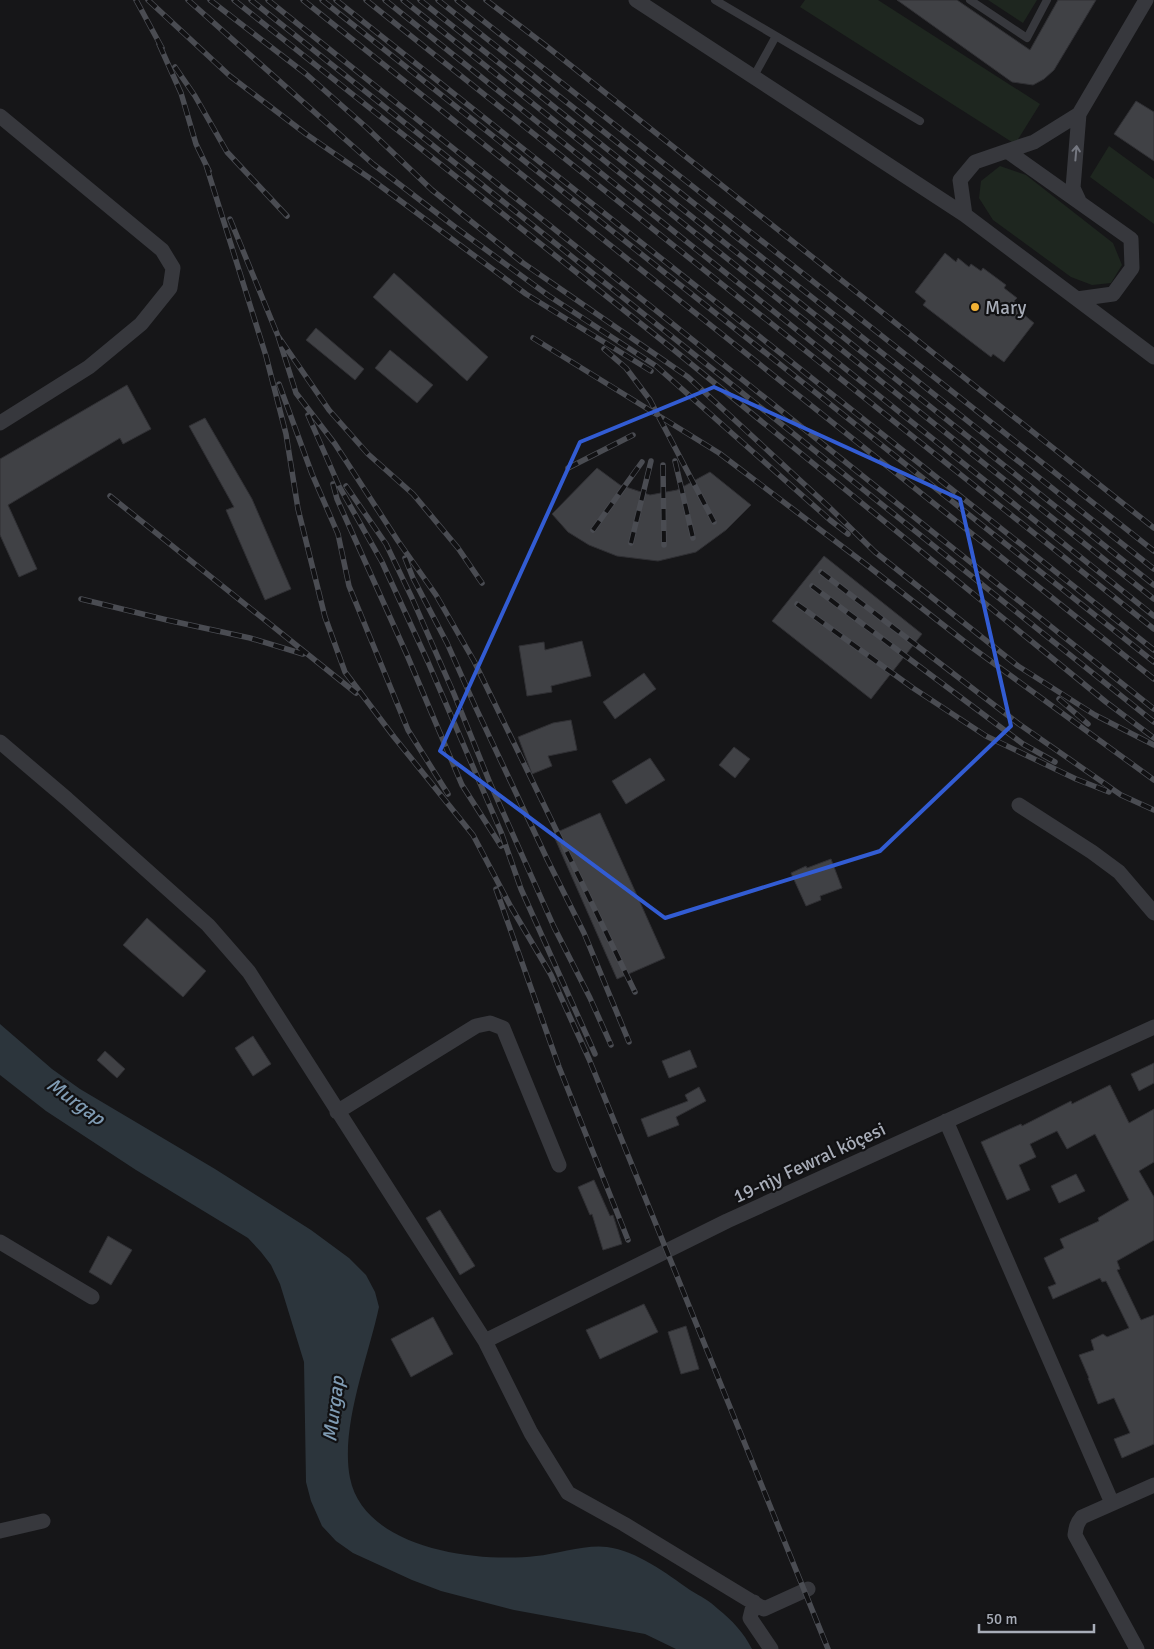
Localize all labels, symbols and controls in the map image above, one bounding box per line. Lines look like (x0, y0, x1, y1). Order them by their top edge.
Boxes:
one-way arrow (1071, 146, 1081, 162)
place label: Mary (985, 296, 1026, 320)
marker: Mary (969, 301, 981, 313)
water label: Murgap (42, 1072, 111, 1132)
street label: 19-njy Fewral köçesi (729, 1117, 889, 1209)
water label: Murgap (317, 1374, 350, 1443)
scale bar (979, 1602, 1094, 1634)
text: 50 m (986, 1610, 1017, 1628)

